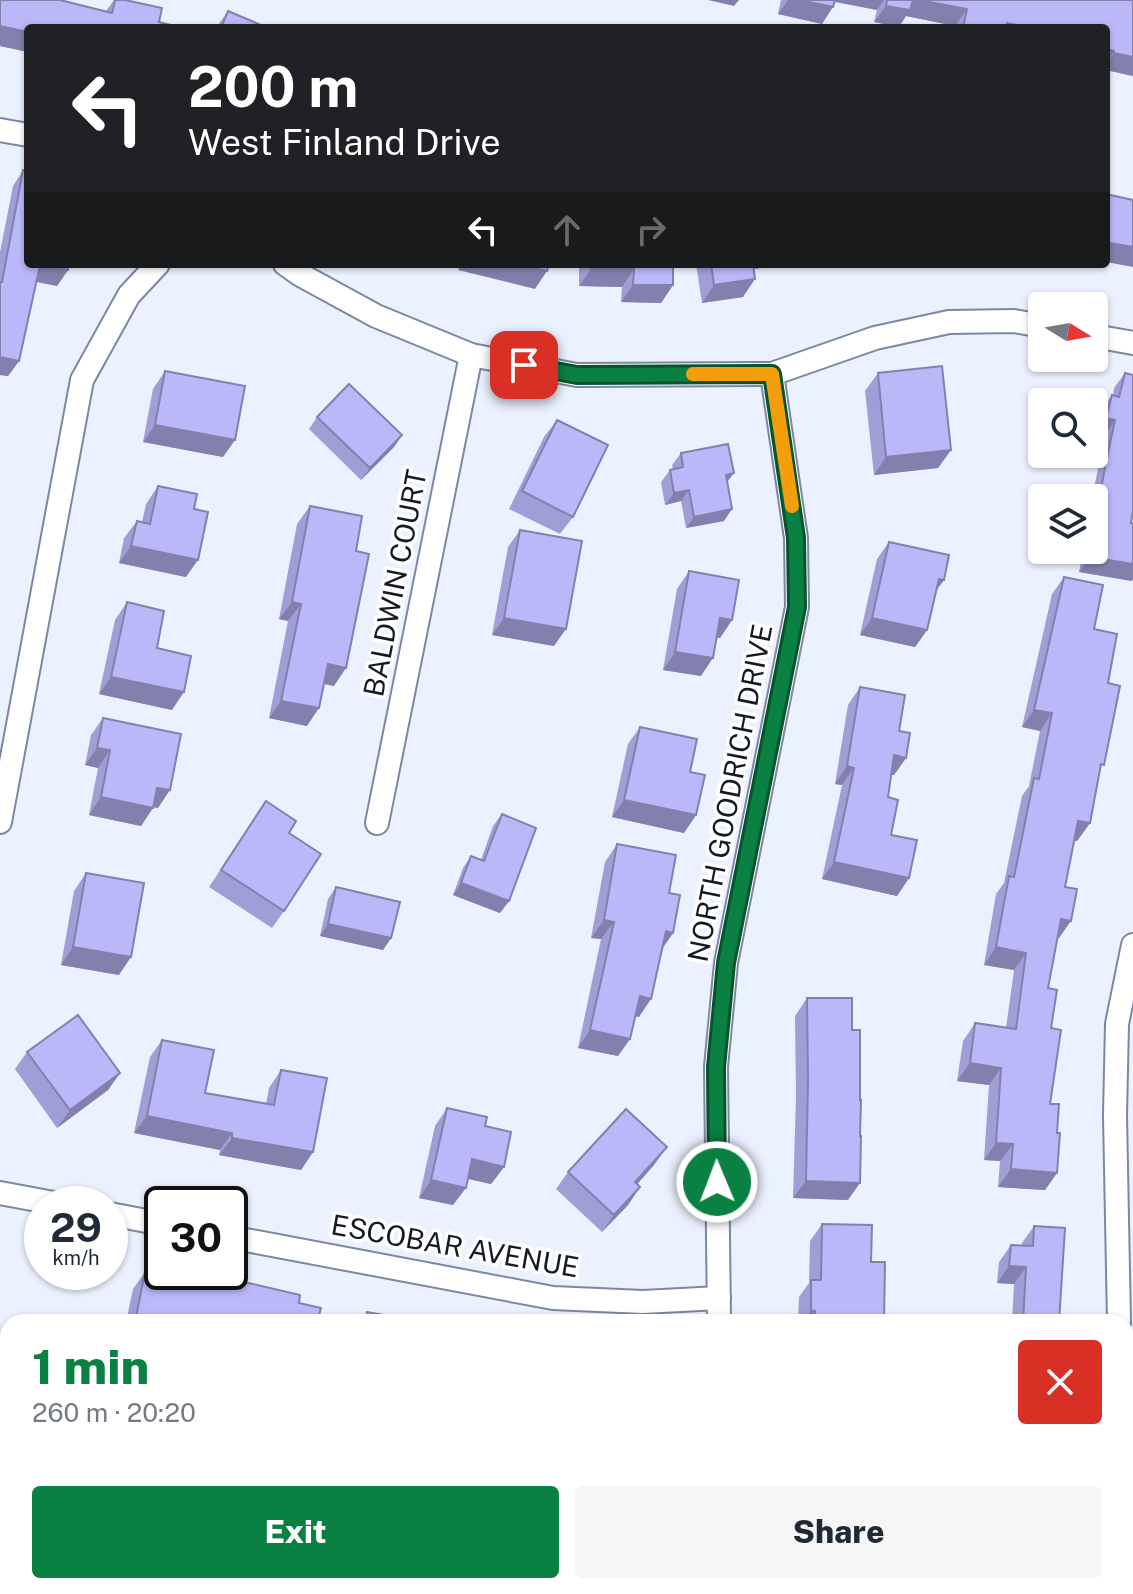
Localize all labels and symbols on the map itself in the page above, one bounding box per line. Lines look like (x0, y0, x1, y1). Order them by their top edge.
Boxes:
north arrow (1028, 292, 1108, 372)
pin (490, 331, 558, 399)
street label: BALDWIN COURT (356, 467, 433, 699)
street label: NORTH GOODRICH DRIVE (681, 621, 778, 964)
position arrow (675, 1140, 759, 1224)
speed limit sign: 30 (144, 1186, 248, 1290)
street label: ESCOBAR AVENUE (329, 1207, 582, 1284)

